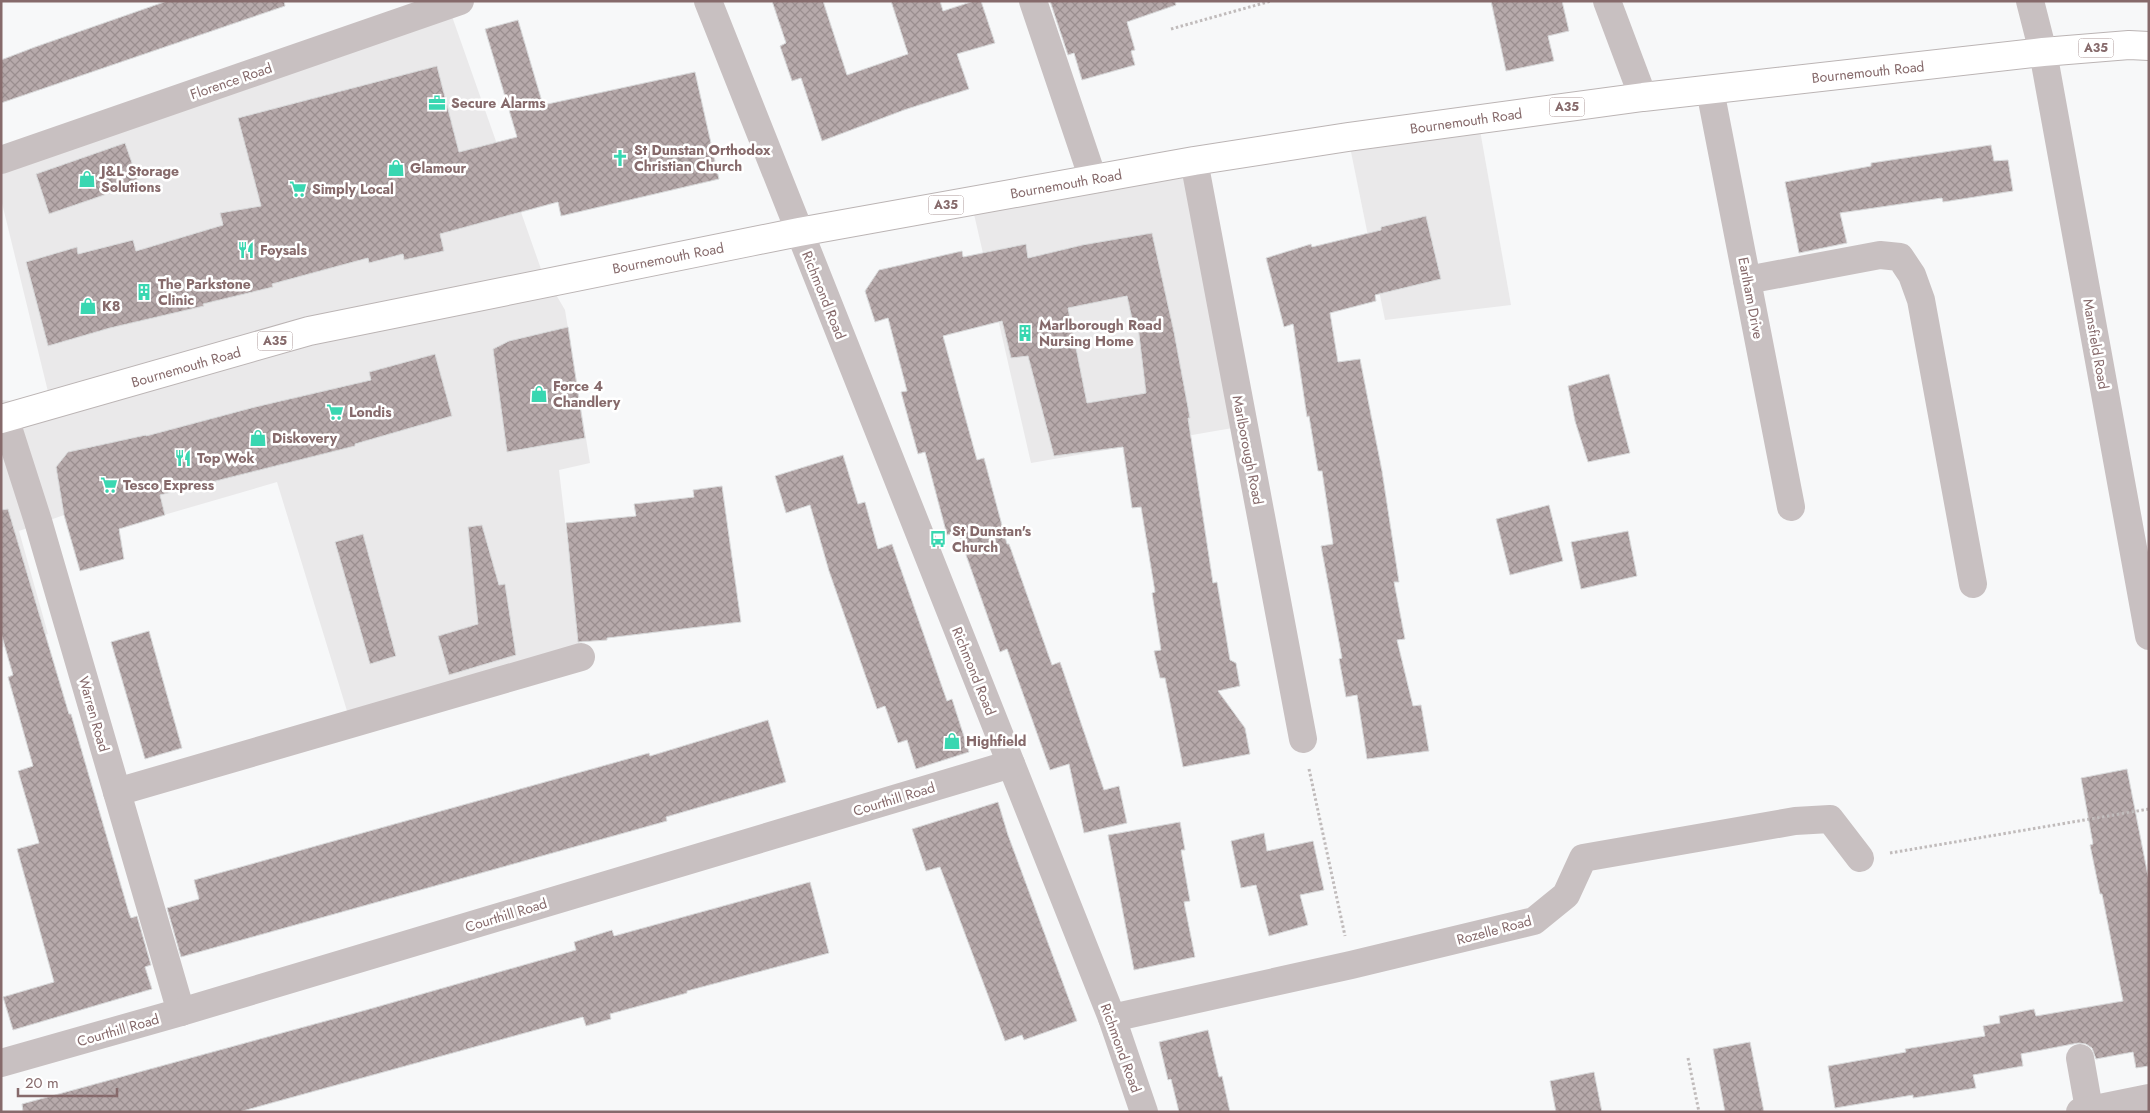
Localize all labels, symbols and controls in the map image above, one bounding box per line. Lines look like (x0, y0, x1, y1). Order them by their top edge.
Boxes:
road number: A35 (2078, 38, 2114, 58)
street label: Bournemouth Road (1811, 56, 1925, 88)
street label: Florence Road (187, 58, 275, 104)
office icon: Secure Alarms (427, 93, 447, 113)
place label: Secure Alarms (451, 93, 546, 113)
road number: A35 (1550, 98, 1584, 116)
street label: Bournemouth Road (1409, 103, 1523, 139)
place label: St Dunstan Orthodox Christian Church (634, 140, 771, 176)
church icon: St Dunstan Orthodox Christian Church (610, 148, 630, 168)
shop icon: Glamour (386, 158, 406, 178)
place label: Glamour (410, 158, 467, 178)
place label: J&L Storage Solutions (98, 161, 179, 197)
street label: Bournemouth Road (1009, 164, 1123, 204)
shop icon: J&L Storage Solutions (77, 169, 97, 189)
supermarket icon: Simply Local (288, 179, 308, 199)
place label: Simply Local (312, 179, 394, 199)
road number: A35 (928, 196, 964, 214)
street label: Bournemouth Road (611, 237, 725, 279)
restaurant icon: Foysals (236, 240, 256, 260)
place label: Foysals (260, 240, 307, 260)
street label: Richmond Road (797, 248, 851, 342)
street label: Earlham Drive (1733, 255, 1769, 341)
place label: The Parkstone Clinic (158, 274, 251, 310)
building icon: The Parkstone Clinic (134, 282, 154, 302)
shop icon: K8 (78, 296, 98, 316)
place label: K8 (102, 296, 121, 316)
street label: Mansfield Road (2078, 297, 2114, 391)
place label: Marlborough Road Nursing Home (1039, 315, 1162, 351)
building icon: Marlborough Road Nursing Home (1015, 323, 1035, 343)
road number: A35 (258, 332, 292, 351)
street label: Bournemouth Road (129, 342, 243, 392)
place label: Force 4 Chandlery (553, 376, 621, 412)
shop icon: Force 4 Chandlery (529, 384, 549, 404)
street label: Marlborough Road (1228, 394, 1268, 506)
supermarket icon: Londis (325, 402, 345, 422)
place label: Londis (349, 402, 392, 422)
shop icon: Diskovery (248, 428, 268, 448)
place label: Diskovery (272, 428, 338, 448)
restaurant icon: Top Wok (173, 448, 193, 468)
place label: Top Wok (197, 448, 255, 468)
supermarket icon: Tesco Express (99, 475, 119, 495)
place label: Tesco Express (123, 475, 215, 495)
place label: St Dunstan's Church (952, 521, 1032, 557)
bus stop icon: St Dunstan's Church (928, 529, 948, 549)
street label: Richmond Road (947, 624, 1001, 718)
street label: Warren Road (74, 674, 114, 754)
shop icon: Highfield (942, 731, 962, 751)
place label: Highfield (966, 731, 1027, 751)
street label: Courthill Road (851, 777, 937, 821)
street label: Courthill Road (463, 893, 549, 937)
street label: Rozelle Road (1454, 910, 1534, 950)
street label: Richmond Road (1096, 1000, 1146, 1096)
street label: Courthill Road (75, 1009, 161, 1051)
scale bar (18, 1066, 116, 1098)
text: 20 m (25, 1072, 59, 1094)

